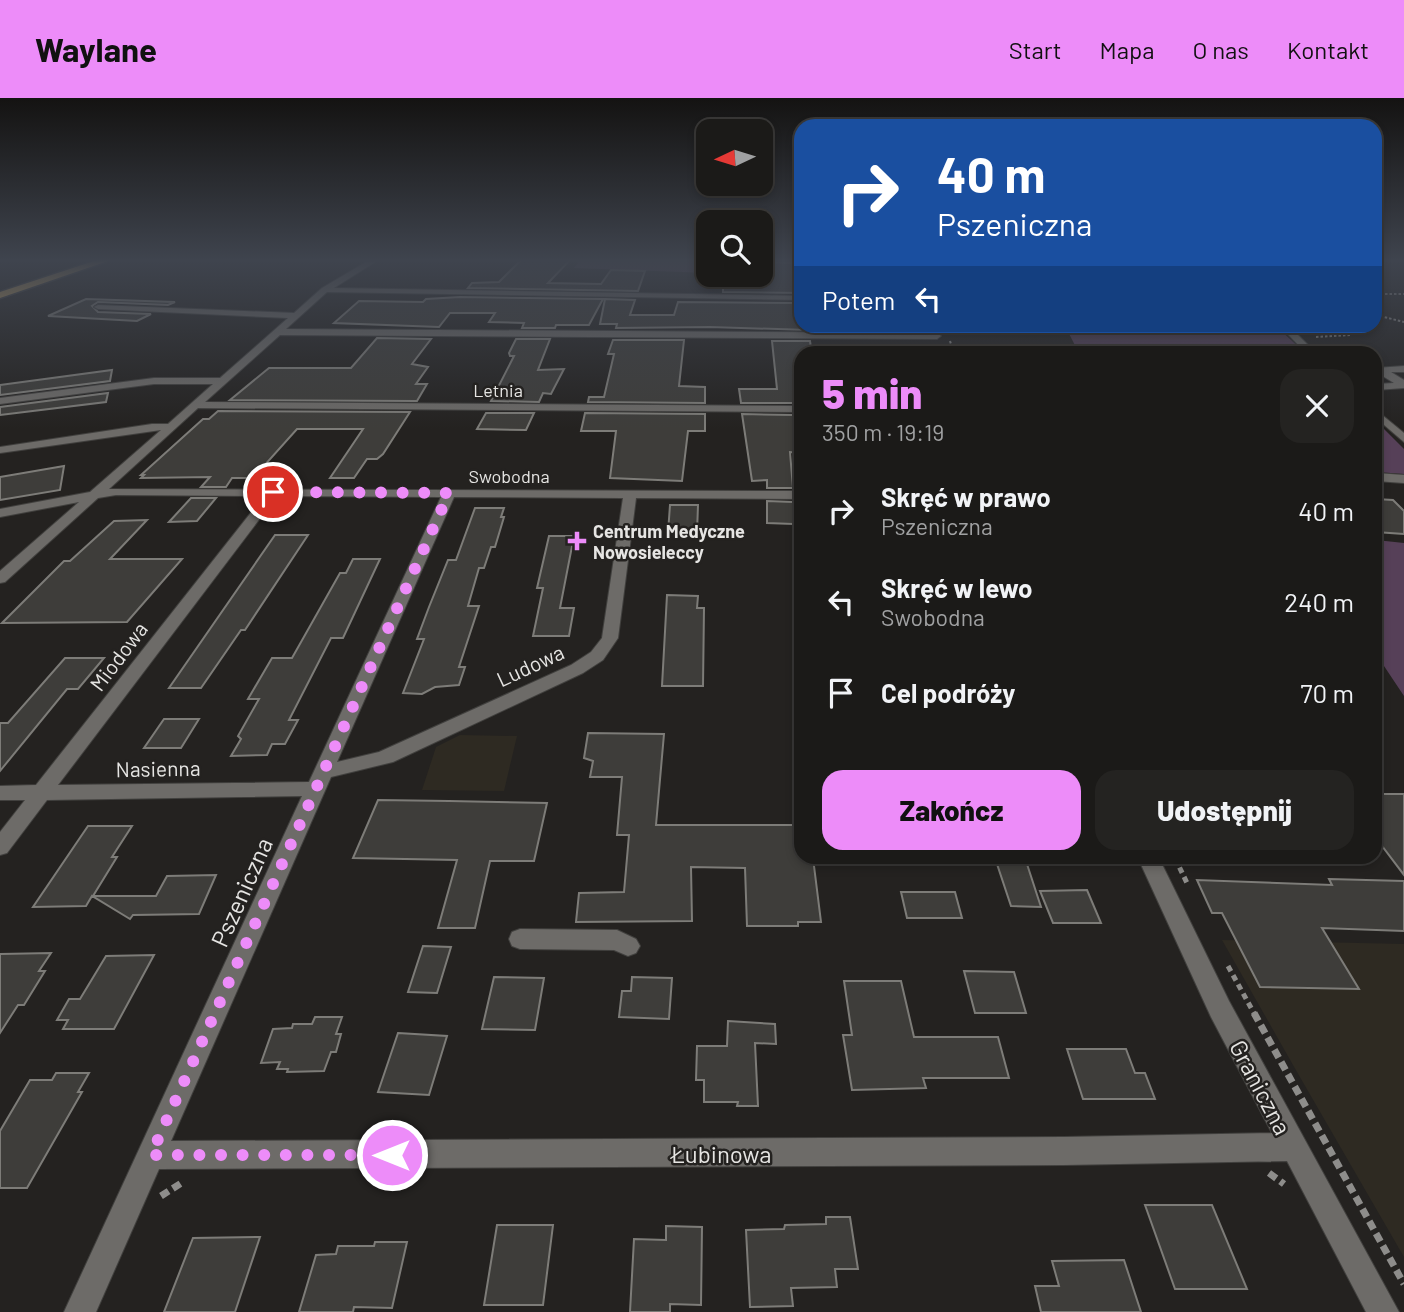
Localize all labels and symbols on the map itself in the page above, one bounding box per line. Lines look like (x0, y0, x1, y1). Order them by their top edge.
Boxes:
north arrow (696, 119, 774, 196)
street label: Letnia (473, 379, 523, 401)
pin (243, 462, 303, 522)
street label: Swobodna (468, 465, 550, 487)
place label: Centrum Medyczne Nowosieleccy (593, 520, 745, 563)
marker: Centrum Medyczne Nowosieleccy (567, 531, 587, 551)
street label: Miodowa (84, 617, 152, 695)
street label: Ludowa (492, 639, 568, 691)
street label: Nasienna (115, 755, 201, 781)
street label: Pszeniczna (204, 833, 278, 951)
street label: Graniczna (1224, 1035, 1298, 1139)
position arrow (355, 1118, 429, 1192)
street label: Łubinowa (669, 1139, 772, 1168)

